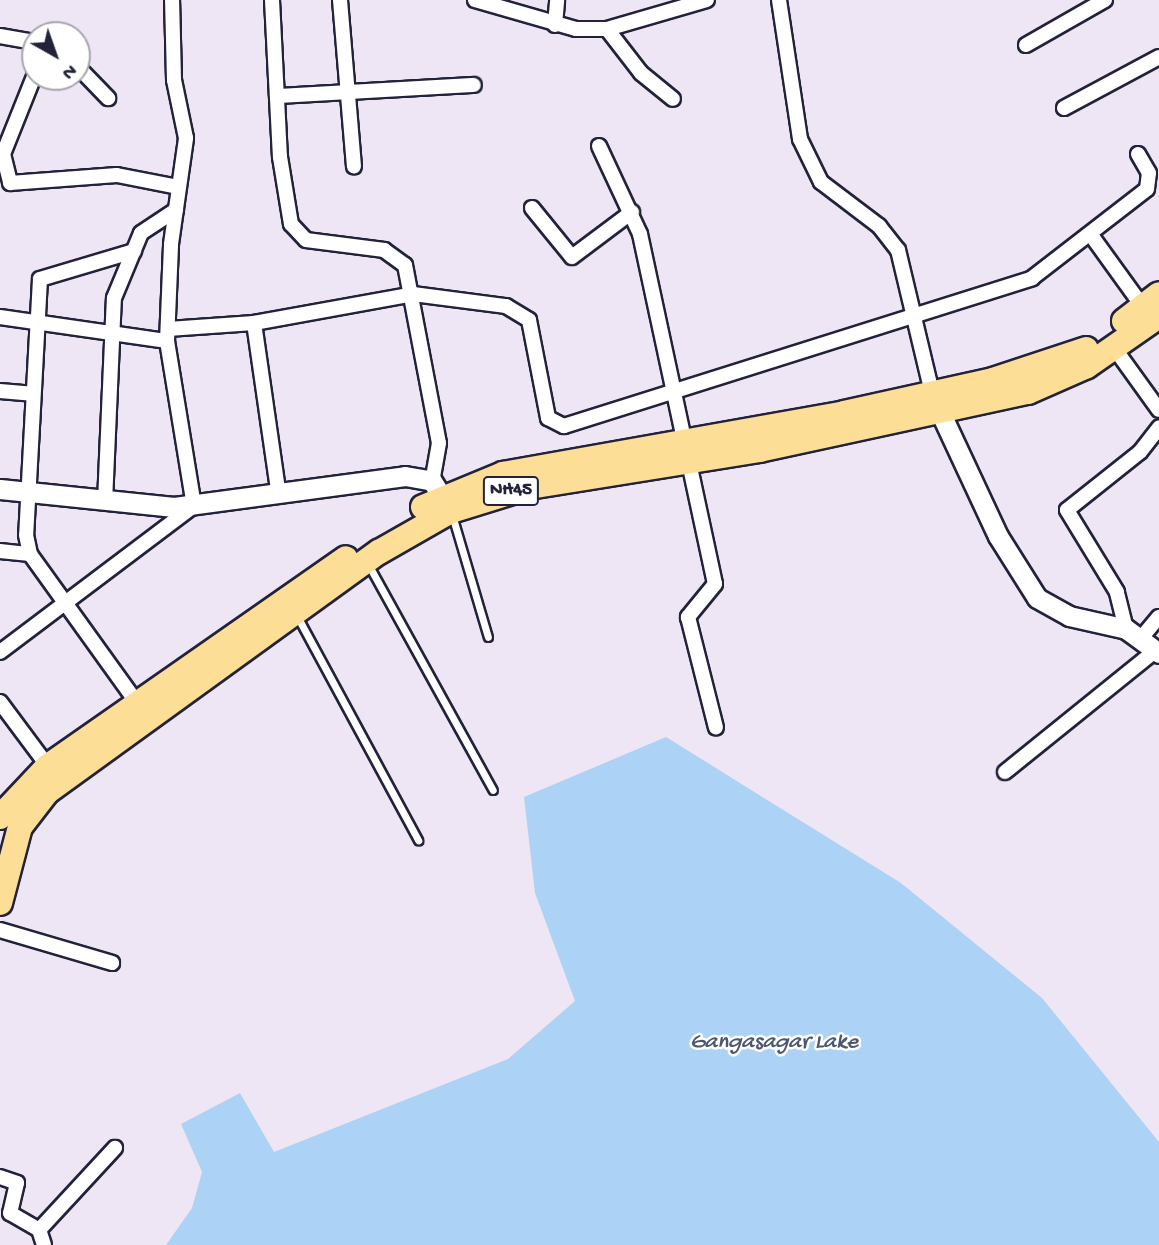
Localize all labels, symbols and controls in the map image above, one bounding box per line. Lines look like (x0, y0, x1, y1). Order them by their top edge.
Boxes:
north arrow (21, 21, 91, 91)
text: N (56, 58, 81, 84)
road number: NH45 (481, 476, 541, 506)
water label: Gangasagar Lake (690, 1029, 858, 1057)

